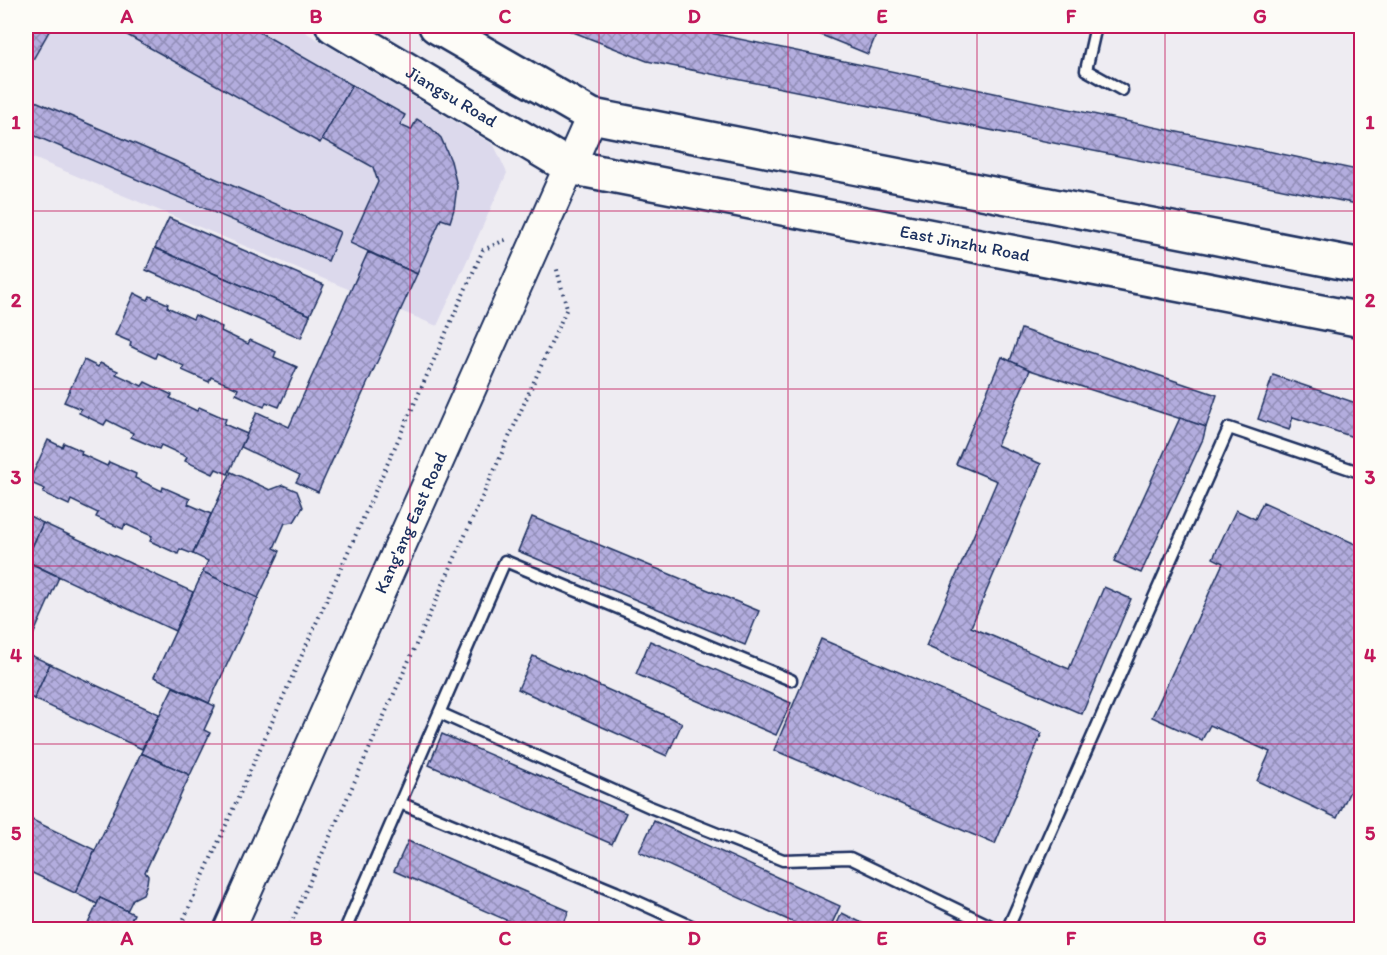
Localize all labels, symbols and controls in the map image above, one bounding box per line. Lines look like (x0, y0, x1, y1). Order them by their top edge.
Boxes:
text: A (120, 4, 134, 28)
text: B (310, 4, 323, 28)
text: C (499, 4, 512, 28)
text: D (687, 4, 701, 28)
text: E (876, 4, 888, 28)
text: F (1066, 4, 1077, 28)
text: G (1253, 4, 1267, 28)
street label: Jiangsu Road (402, 61, 501, 132)
text: 1 (11, 110, 21, 134)
text: 1 (1365, 110, 1375, 134)
street label: East Jinzhu Road (898, 220, 1032, 267)
text: 2 (11, 288, 22, 312)
text: 2 (1365, 288, 1376, 312)
street label: Kang'ang East Road (369, 448, 452, 597)
text: 3 (11, 465, 22, 489)
text: 3 (1365, 465, 1376, 489)
text: 4 (10, 643, 22, 667)
text: 4 (1364, 643, 1376, 667)
text: 5 (11, 821, 22, 845)
text: 5 (1365, 821, 1376, 845)
text: A (120, 926, 134, 950)
text: B (310, 926, 323, 950)
text: C (499, 926, 512, 950)
text: D (687, 926, 701, 950)
text: E (876, 926, 888, 950)
text: F (1066, 926, 1077, 950)
text: G (1253, 926, 1267, 950)

